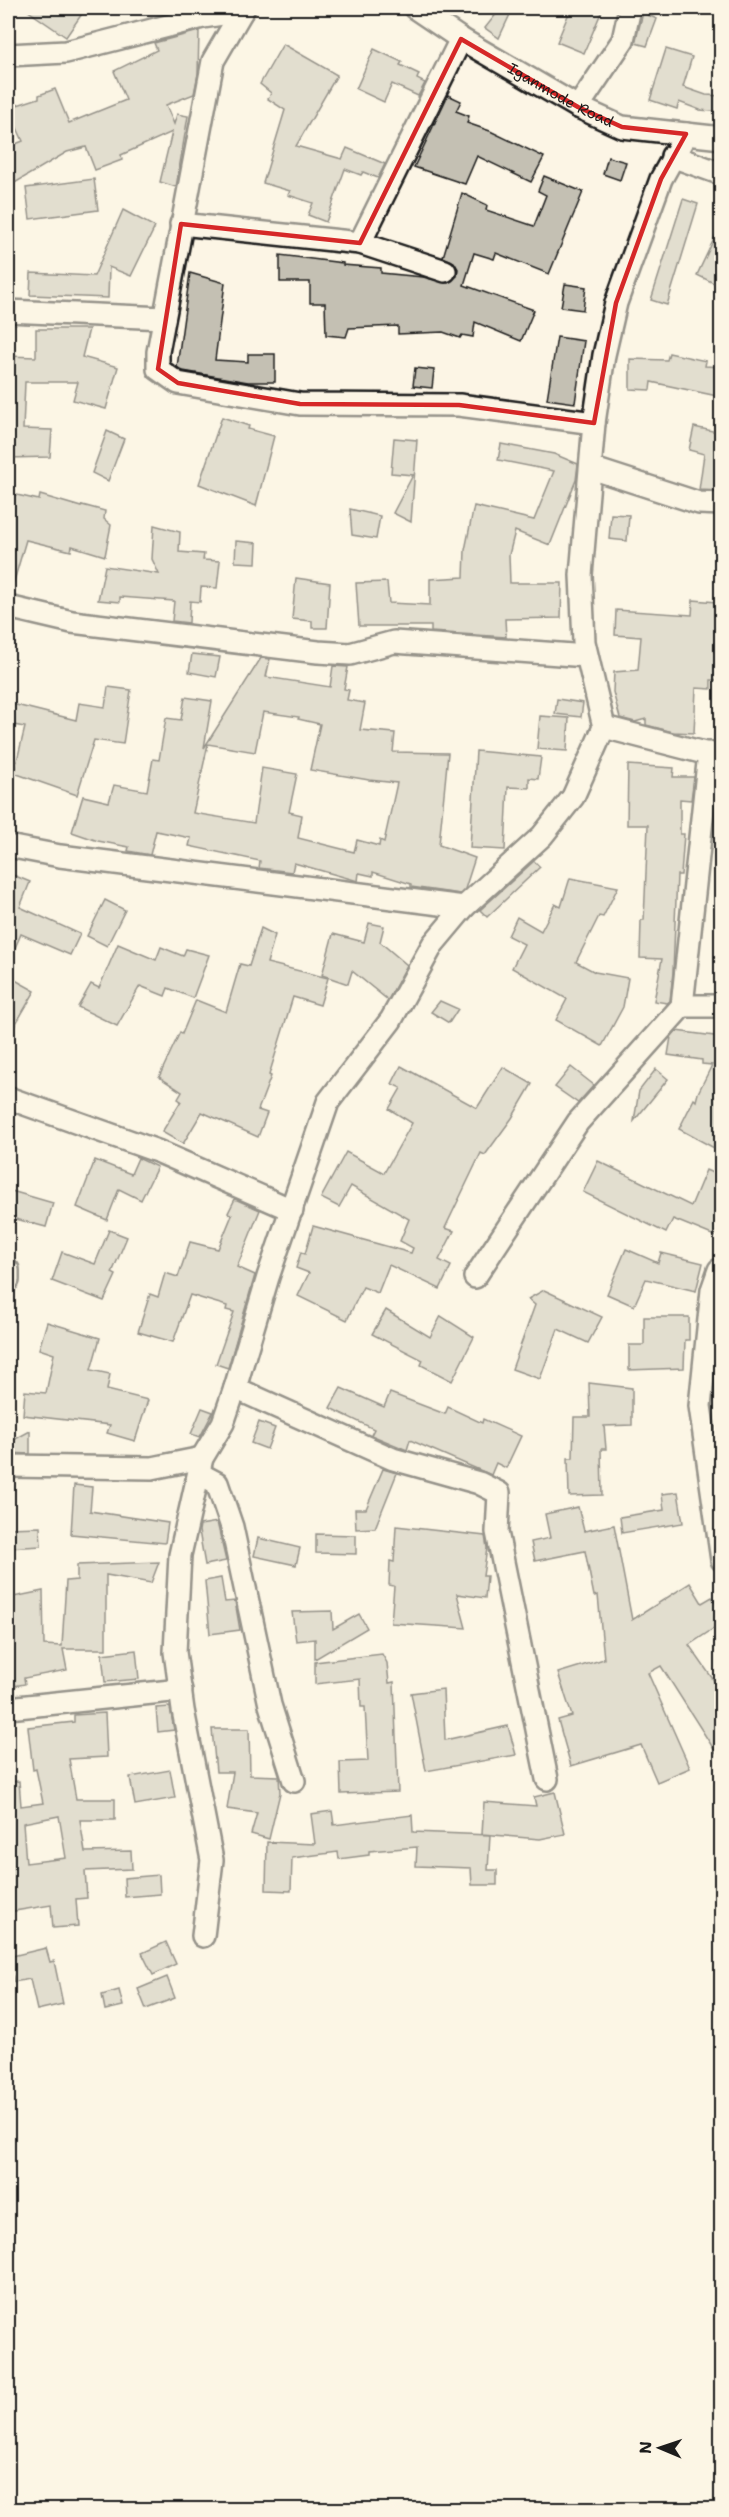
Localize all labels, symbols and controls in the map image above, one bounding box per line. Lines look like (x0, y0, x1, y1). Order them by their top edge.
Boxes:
street label: Iganmode Road (504, 58, 617, 132)
north arrow (630, 2418, 690, 2478)
text: N (635, 2441, 656, 2454)

